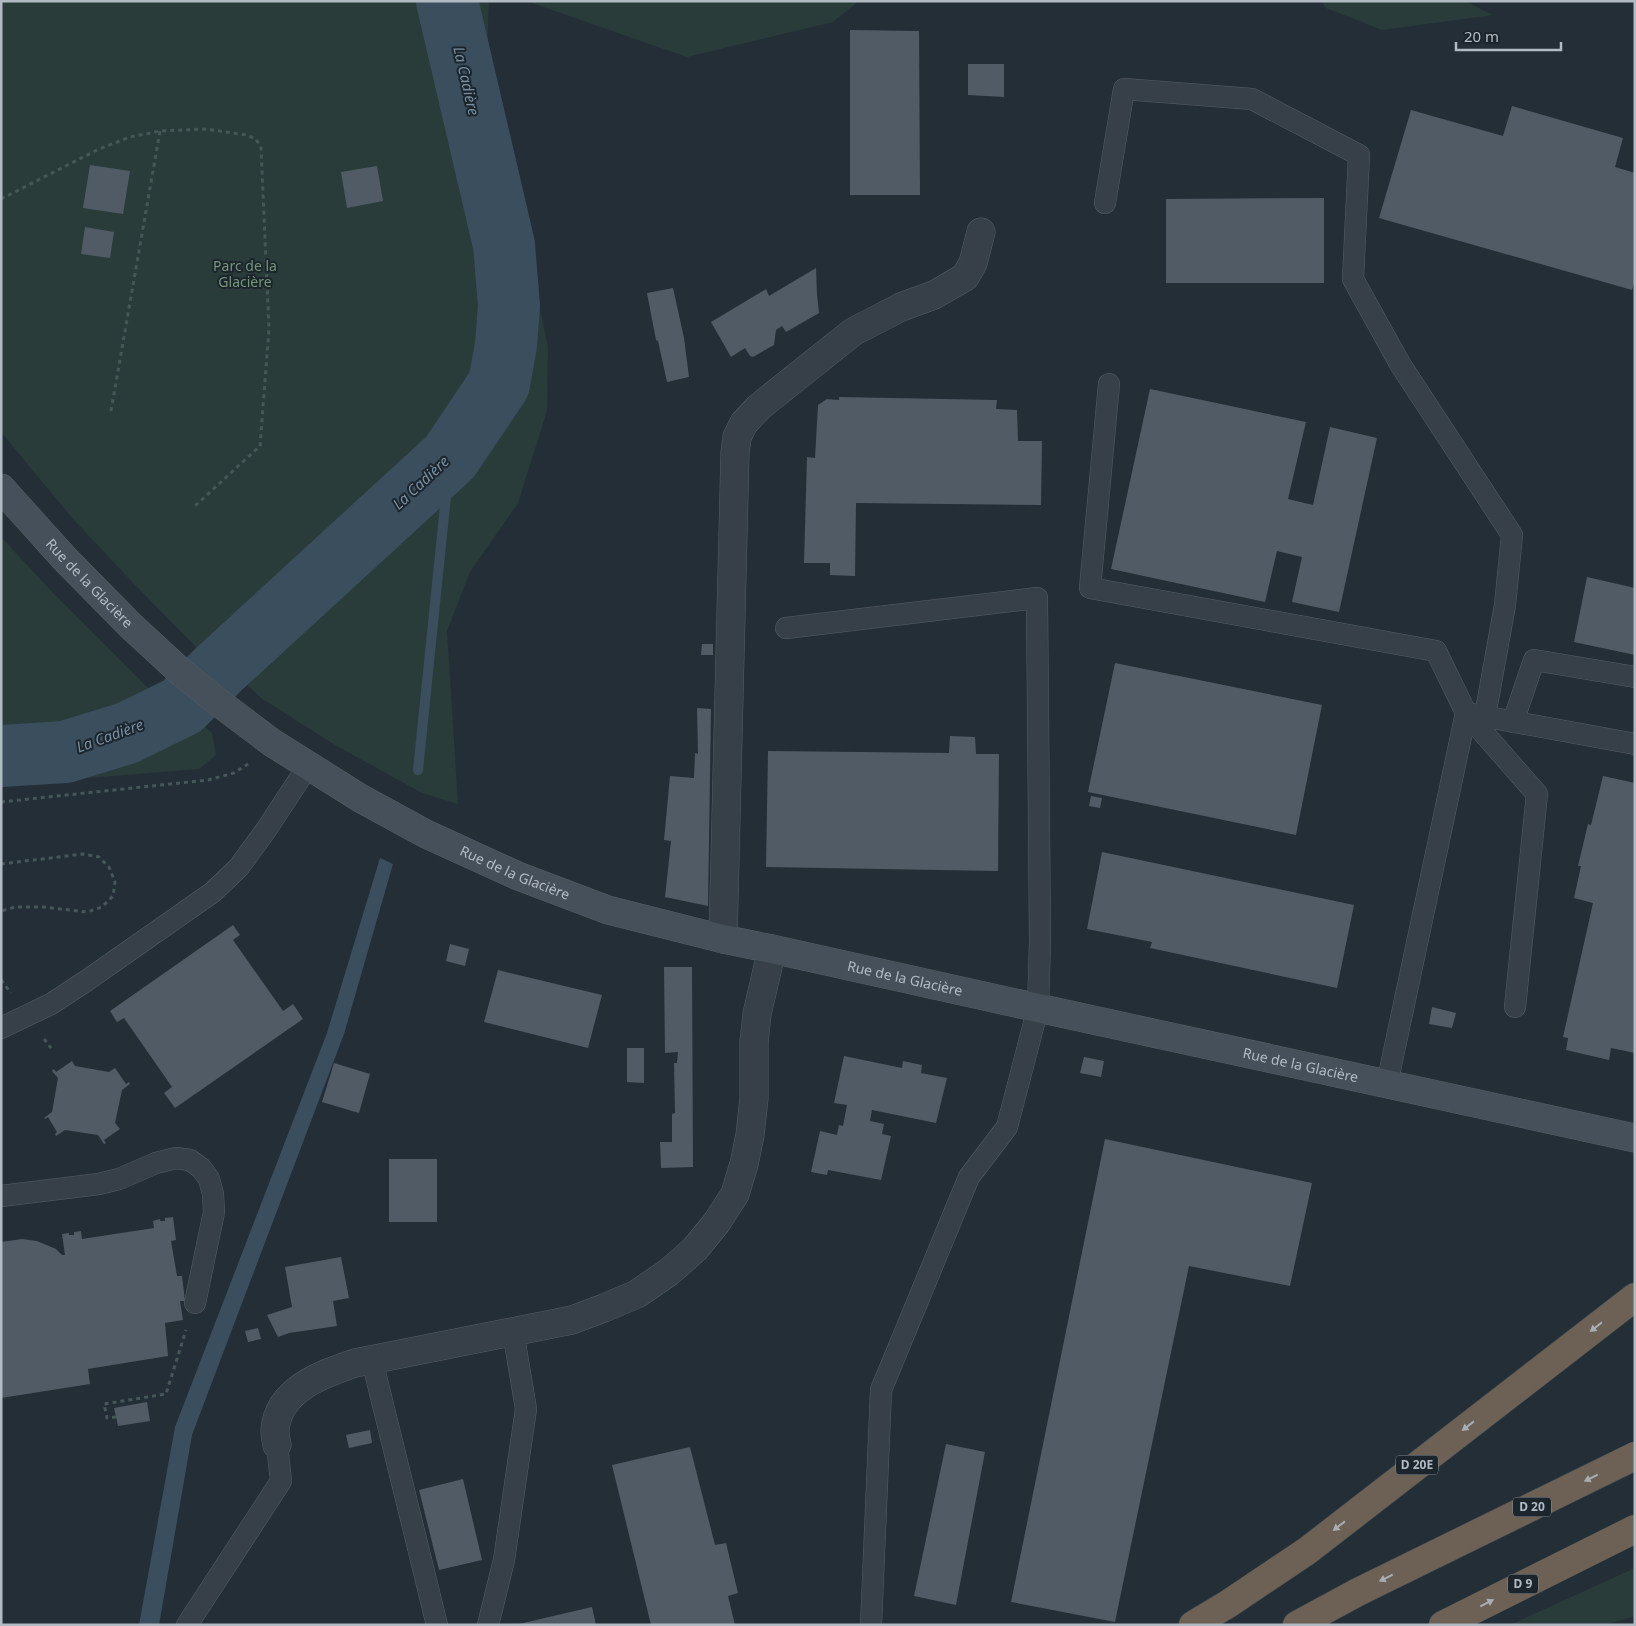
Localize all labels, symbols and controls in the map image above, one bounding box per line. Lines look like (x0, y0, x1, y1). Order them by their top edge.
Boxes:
scale bar (1456, 20, 1561, 52)
text: 20 m (1464, 26, 1499, 46)
water label: La Cadière (449, 44, 485, 118)
park label: Parc de la Glacière (213, 256, 277, 291)
water label: La Cadière (388, 451, 453, 513)
street label: Rue de la Glacière (42, 534, 138, 632)
water label: La Cadière (73, 714, 146, 756)
street label: Rue de la Glacière (457, 841, 573, 904)
street label: Rue de la Glacière (846, 956, 965, 1000)
street label: Rue de la Glacière (1241, 1043, 1360, 1086)
one-way arrow (1589, 1322, 1603, 1332)
one-way arrow (1461, 1421, 1474, 1432)
road number: D 20E (1396, 1456, 1438, 1474)
one-way arrow (1584, 1474, 1598, 1482)
road number: D 20 (1513, 1498, 1551, 1516)
one-way arrow (1333, 1520, 1346, 1531)
one-way arrow (1379, 1575, 1393, 1583)
road number: D 9 (1508, 1575, 1538, 1594)
one-way arrow (1479, 1599, 1494, 1607)

